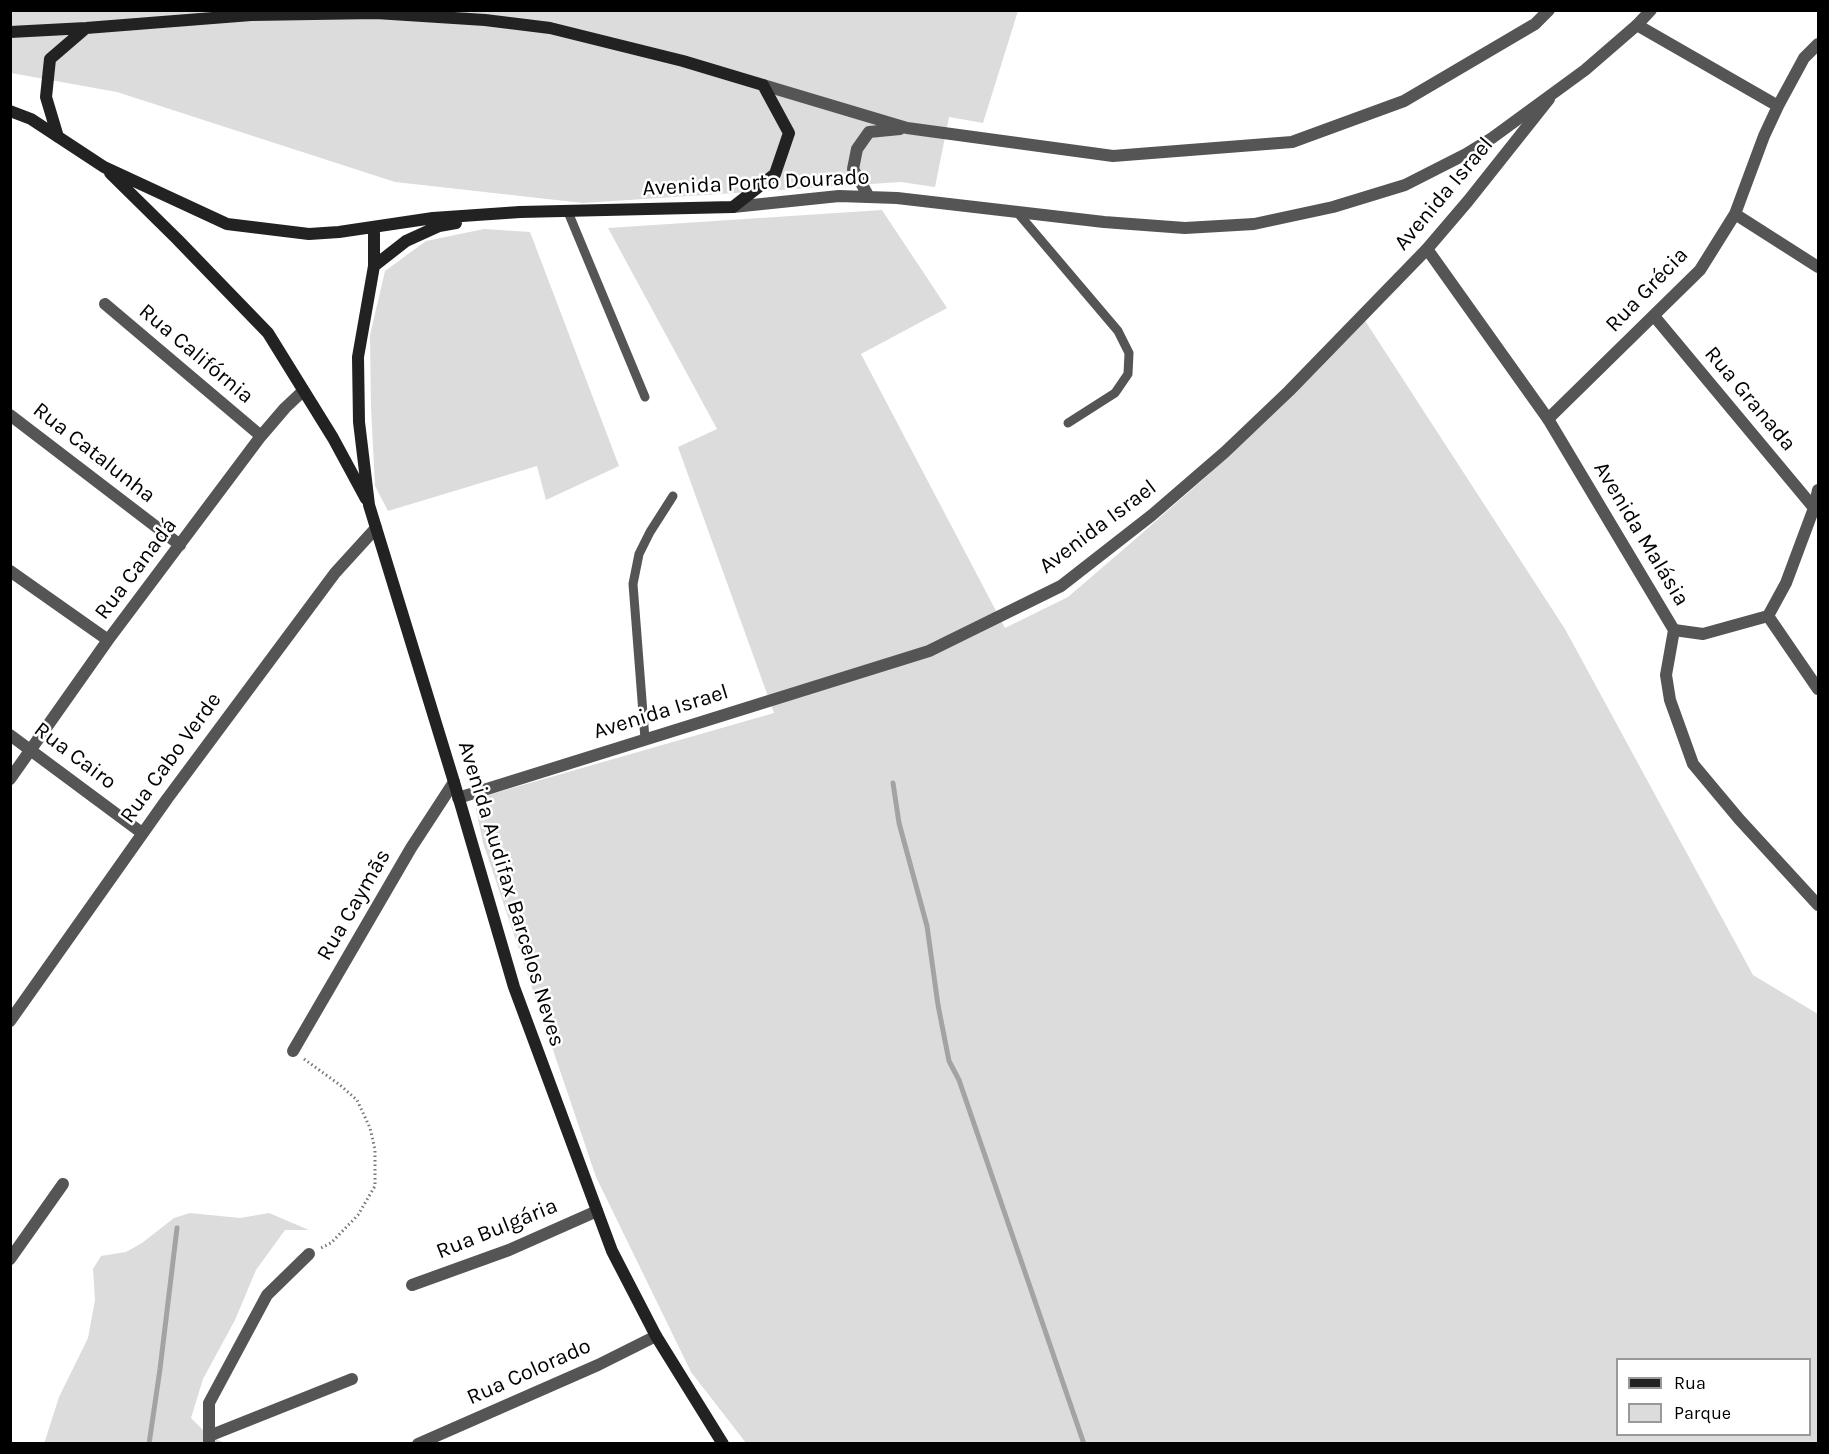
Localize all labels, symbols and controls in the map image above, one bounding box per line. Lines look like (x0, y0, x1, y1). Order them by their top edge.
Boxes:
street label: Avenida Israel (1389, 132, 1499, 256)
street label: Avenida Porto Dourado (642, 164, 870, 202)
street label: Rua Grécia (1600, 242, 1694, 338)
street label: Rua Califórnia (133, 298, 259, 410)
street label: Rua Granada (1698, 341, 1802, 457)
street label: Rua Catalunha (27, 397, 161, 509)
street label: Avenida Malásia (1587, 457, 1695, 611)
street label: Avenida Israel (1034, 474, 1162, 580)
street label: Rua Canadá (89, 513, 183, 625)
street label: Avenida Israel (590, 679, 732, 745)
street label: Rua Cabo Verde (115, 687, 227, 829)
street label: Rua Cairo (29, 716, 121, 796)
street label: Avenida Audifax Barcelos Neves (452, 738, 570, 1050)
street label: Rua Caymãs (312, 845, 396, 965)
street label: Rua Bulgária (433, 1193, 561, 1265)
street label: Rua Colorado (463, 1333, 595, 1411)
legend (1616, 1358, 1811, 1436)
text: Rua (1674, 1372, 1706, 1394)
text: Parque (1674, 1402, 1731, 1424)

